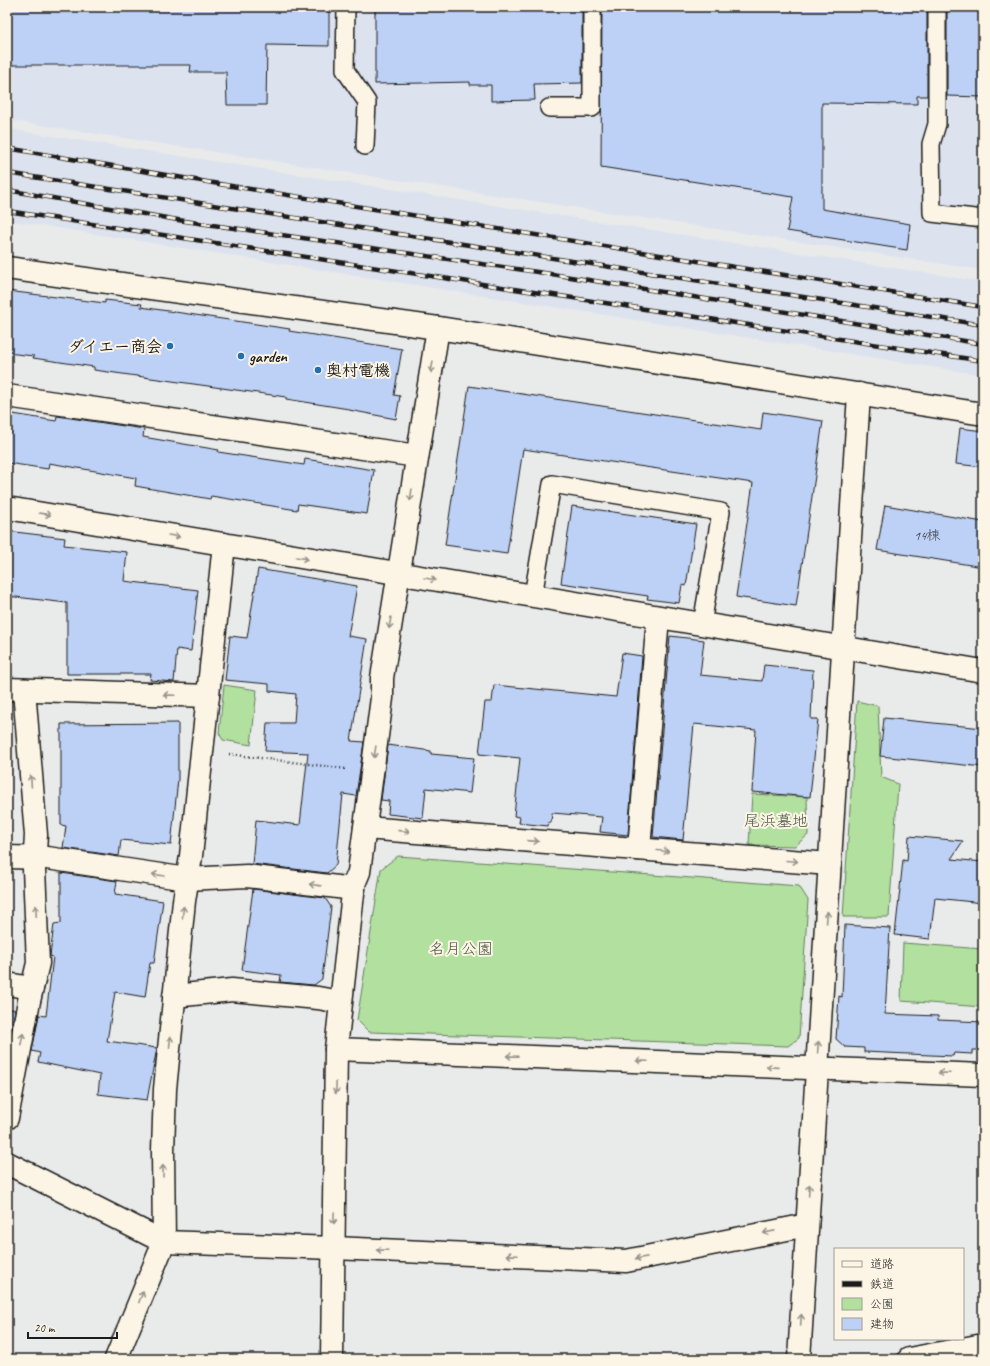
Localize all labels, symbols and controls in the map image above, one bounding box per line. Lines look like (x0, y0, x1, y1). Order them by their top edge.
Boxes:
place label: ダイエー商会 (68, 337, 162, 357)
marker: ダイエー商会 (165, 341, 175, 351)
place label: garden (249, 347, 287, 367)
marker: garden (236, 351, 246, 361)
one-way arrow (428, 360, 436, 373)
place label: 奥村電機 (326, 361, 390, 381)
marker: 奥村電機 (313, 365, 323, 375)
one-way arrow (406, 488, 414, 501)
one-way arrow (39, 510, 52, 518)
house number: 14棟 (914, 527, 941, 544)
one-way arrow (167, 532, 180, 540)
one-way arrow (295, 554, 308, 562)
one-way arrow (423, 575, 436, 583)
one-way arrow (386, 616, 394, 629)
one-way arrow (163, 691, 176, 698)
one-way arrow (371, 745, 379, 758)
one-way arrow (28, 775, 35, 788)
park label: 尾浜墓地 (744, 811, 808, 831)
one-way arrow (397, 827, 410, 834)
one-way arrow (526, 837, 539, 844)
one-way arrow (656, 847, 669, 854)
one-way arrow (785, 858, 798, 865)
one-way arrow (152, 871, 165, 879)
one-way arrow (309, 881, 322, 889)
one-way arrow (32, 905, 39, 918)
one-way arrow (179, 906, 187, 919)
one-way arrow (823, 911, 830, 924)
park label: 名月公園 (429, 939, 493, 959)
one-way arrow (18, 1033, 26, 1046)
one-way arrow (166, 1036, 173, 1049)
one-way arrow (815, 1041, 822, 1054)
one-way arrow (506, 1052, 519, 1059)
one-way arrow (636, 1057, 649, 1065)
one-way arrow (766, 1063, 779, 1070)
one-way arrow (938, 1069, 951, 1077)
one-way arrow (332, 1081, 340, 1094)
one-way arrow (159, 1165, 167, 1178)
one-way arrow (806, 1184, 813, 1197)
one-way arrow (330, 1211, 338, 1224)
one-way arrow (763, 1229, 776, 1237)
one-way arrow (376, 1246, 389, 1254)
legend (834, 1248, 964, 1340)
one-way arrow (506, 1252, 519, 1259)
one-way arrow (635, 1254, 648, 1262)
text: 道路 (870, 1256, 894, 1272)
text: 鉄道 (870, 1276, 894, 1292)
one-way arrow (138, 1292, 146, 1304)
text: 公園 (870, 1296, 894, 1312)
scale bar (28, 1314, 117, 1340)
one-way arrow (798, 1314, 805, 1327)
text: 建物 (870, 1316, 894, 1332)
text: 20 m (34, 1320, 56, 1336)

